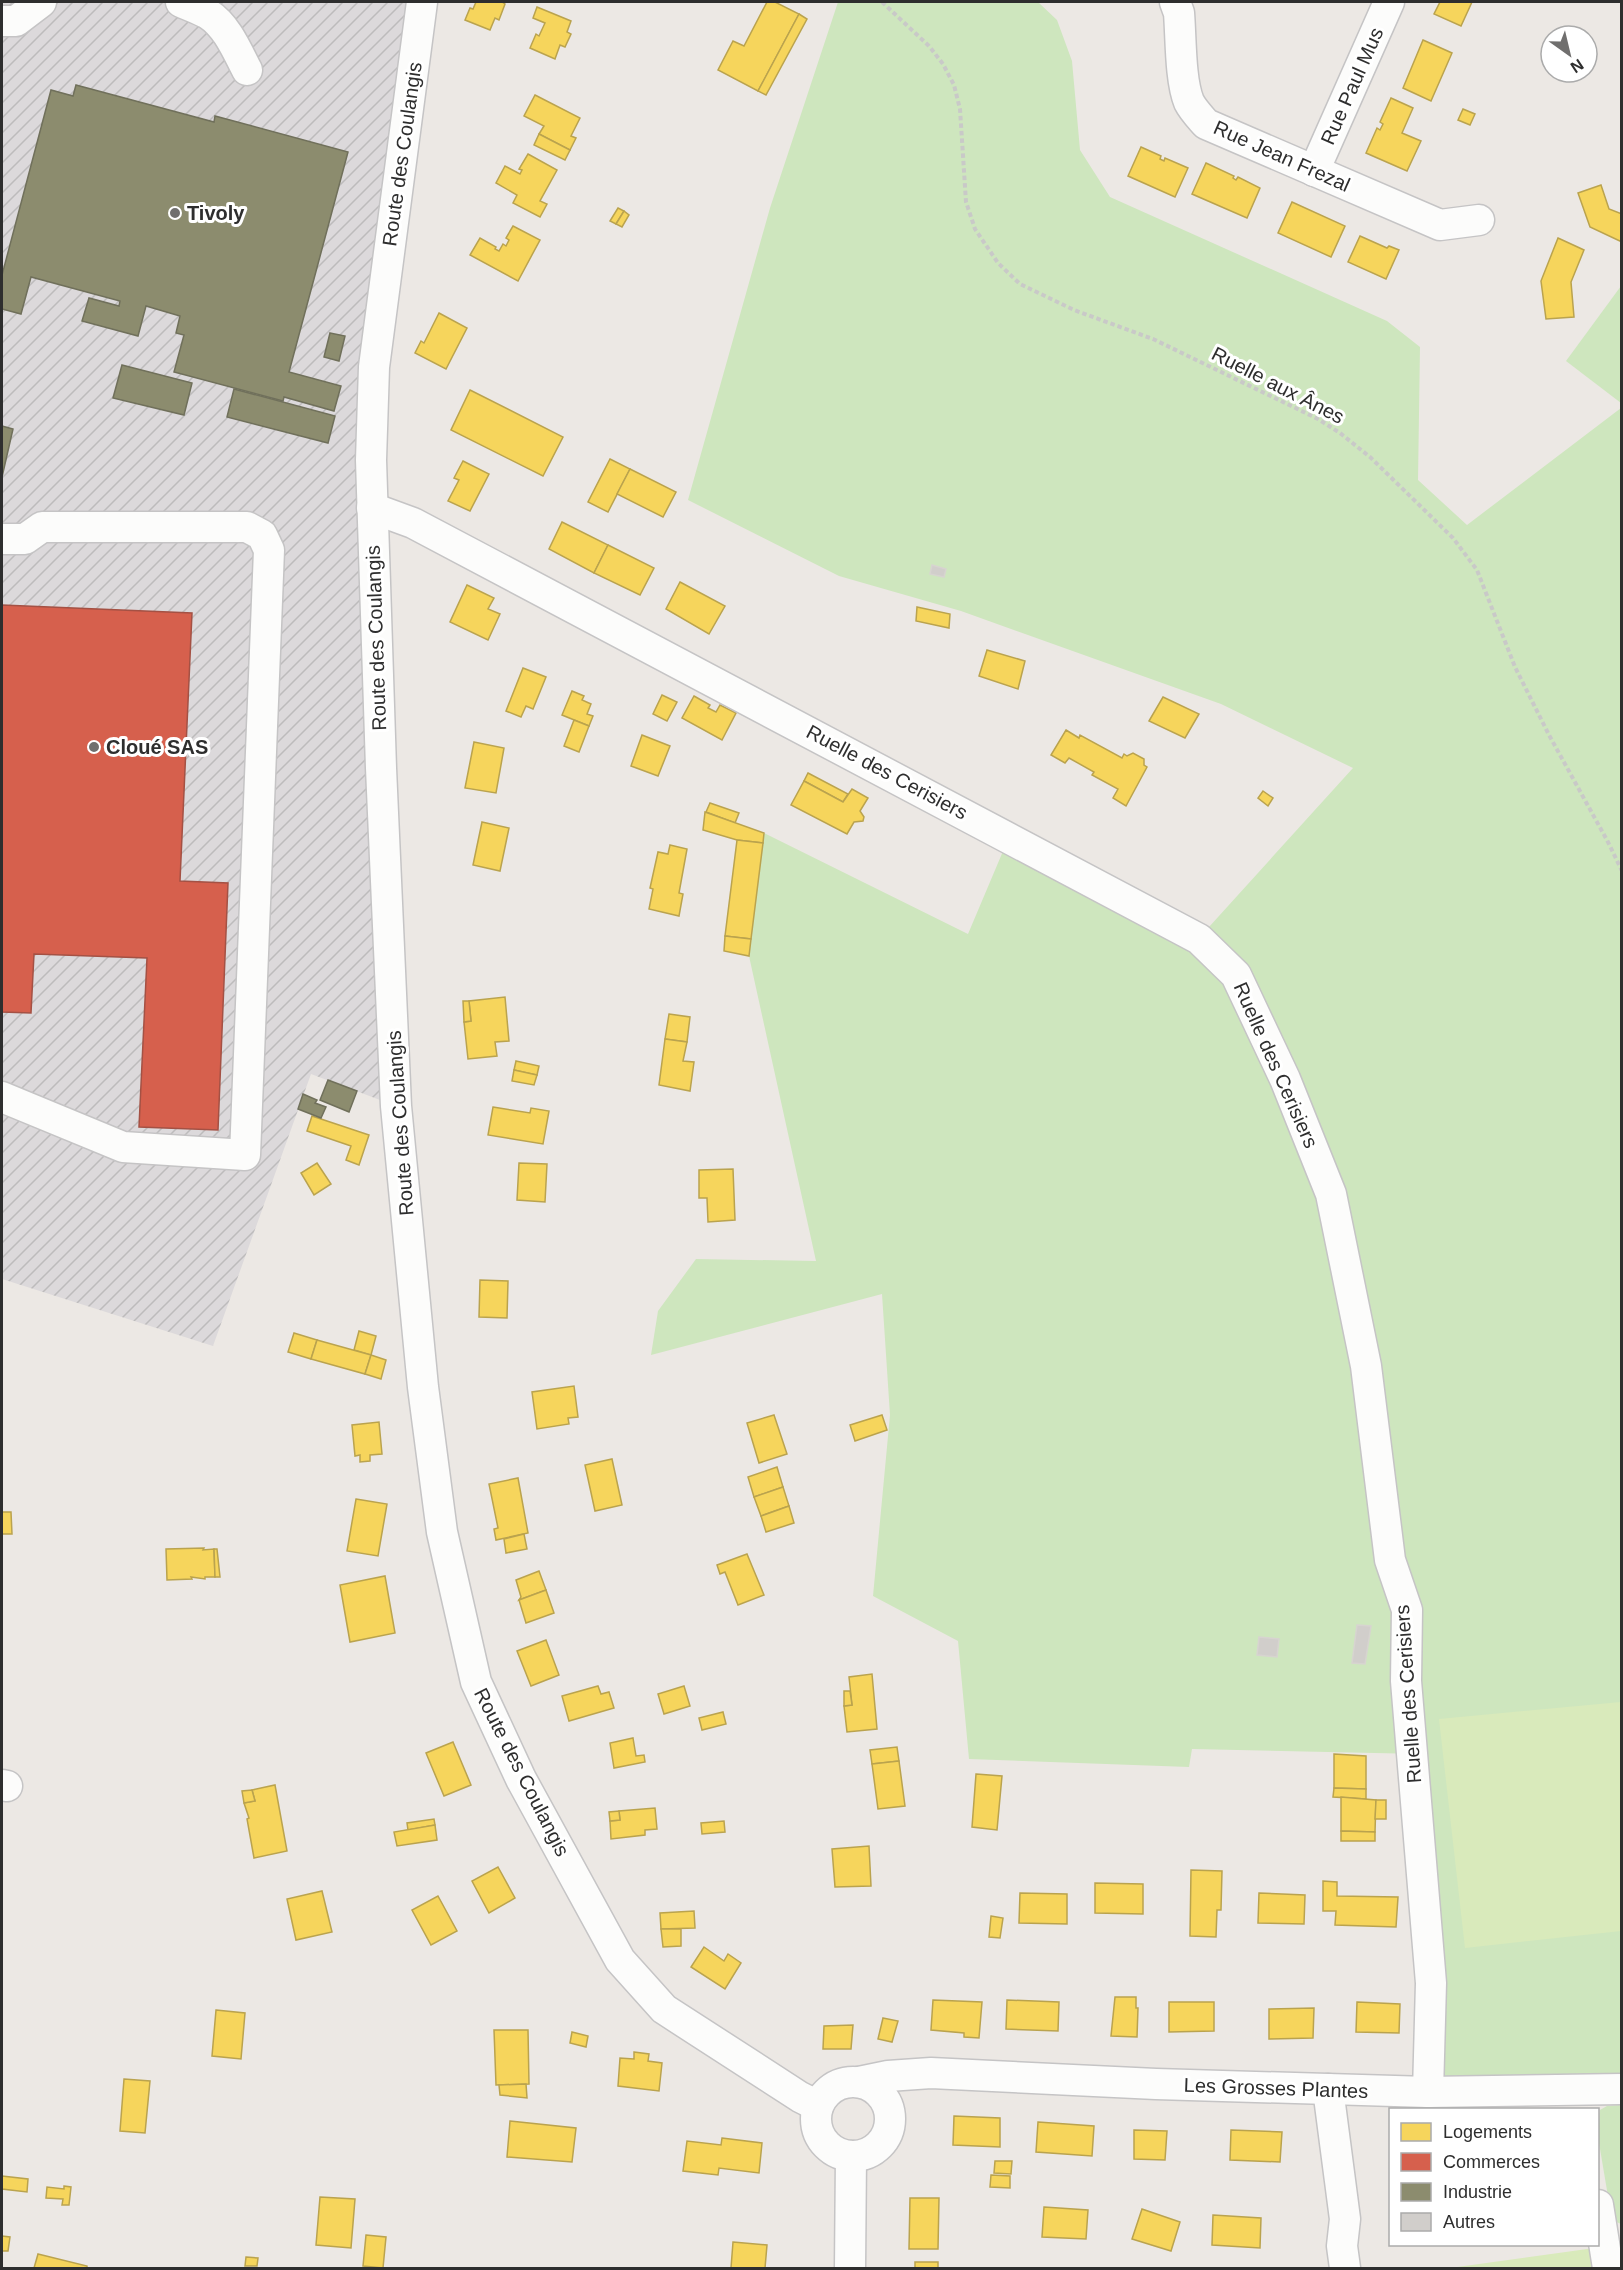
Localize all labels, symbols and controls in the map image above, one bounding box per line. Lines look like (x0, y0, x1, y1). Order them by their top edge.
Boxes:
street label: Rue Paul Mus (1316, 24, 1388, 148)
north arrow (1539, 24, 1599, 84)
text: N (1568, 56, 1587, 76)
street label: Route des Coulangis (378, 61, 426, 247)
street label: Rue Jean Frezal (1210, 116, 1354, 196)
place label: Tivoly (187, 202, 245, 224)
marker: Tivoly (168, 206, 182, 220)
street label: Ruelle aux Ânes (1208, 342, 1348, 428)
street label: Route des Coulangis (362, 545, 390, 731)
street label: Ruelle des Cerisiers (803, 720, 971, 824)
place label: Cloué SAS (106, 736, 208, 758)
marker: Cloué SAS (87, 740, 101, 754)
street label: Ruelle des Cerisiers (1230, 979, 1322, 1151)
street label: Route des Coulangis (383, 1030, 417, 1216)
street label: Ruelle des Cerisiers (1391, 1604, 1425, 1784)
street label: Route des Coulangis (470, 1684, 574, 1860)
street label: Les Grosses Plantes (1183, 2074, 1369, 2102)
legend (1389, 2108, 1599, 2246)
text: Logements (1443, 2122, 1532, 2142)
text: Commerces (1443, 2152, 1540, 2172)
text: Industrie (1443, 2182, 1512, 2202)
text: Autres (1443, 2212, 1495, 2232)

